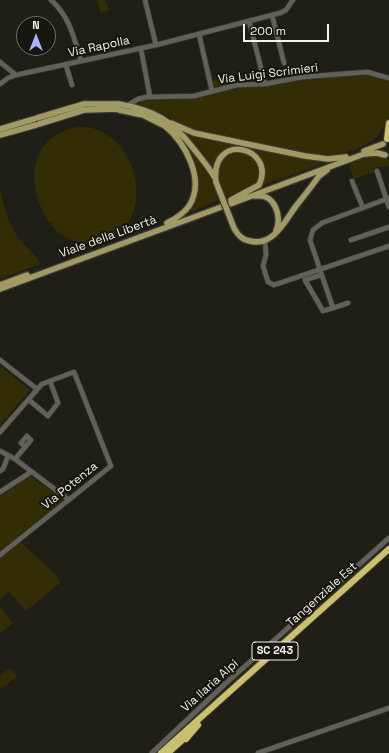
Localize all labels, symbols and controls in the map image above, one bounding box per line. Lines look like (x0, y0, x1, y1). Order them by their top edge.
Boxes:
north arrow (16, 16, 56, 56)
scale bar (245, 16, 331, 42)
text: N (32, 18, 40, 32)
text: 200 m (250, 23, 286, 39)
street label: Via Rapolla (67, 33, 131, 61)
street label: Via Luigi Scrimieri (217, 61, 319, 87)
street label: Viale della Libertà (57, 213, 159, 261)
street label: Via Potenza (39, 459, 101, 513)
street label: Tangenziale Est (284, 560, 360, 630)
road number: SC 243 (252, 642, 298, 660)
street label: Via Ilaria Alpi (179, 657, 241, 715)

